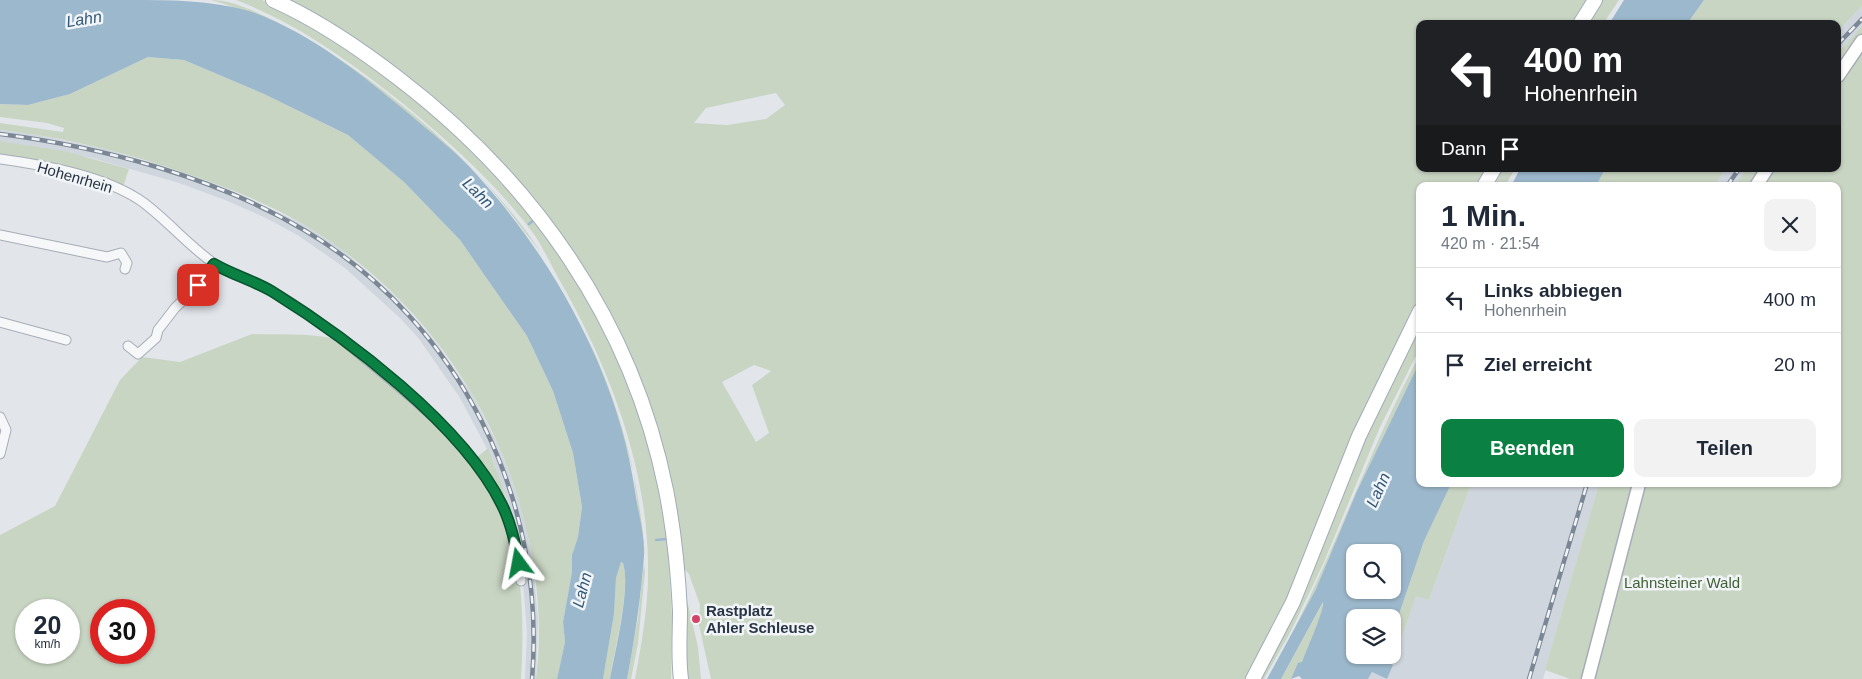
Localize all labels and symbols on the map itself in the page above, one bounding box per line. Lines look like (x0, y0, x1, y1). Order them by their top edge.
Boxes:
water label: Lahn (65, 8, 103, 30)
street label: Hohenrhein (35, 158, 115, 196)
water label: Lahn (459, 175, 497, 212)
pin (177, 264, 219, 306)
water label: Lahn (1363, 470, 1393, 510)
position arrow (492, 536, 544, 588)
water label: Lahn (569, 571, 595, 609)
park label: Lahnsteiner Wald (1624, 574, 1740, 591)
speed limit sign: 30 (90, 599, 155, 664)
place label: Rastplatz Ahler Schleuse (706, 602, 814, 636)
marker: Rastplatz Ahler Schleuse (690, 613, 702, 625)

